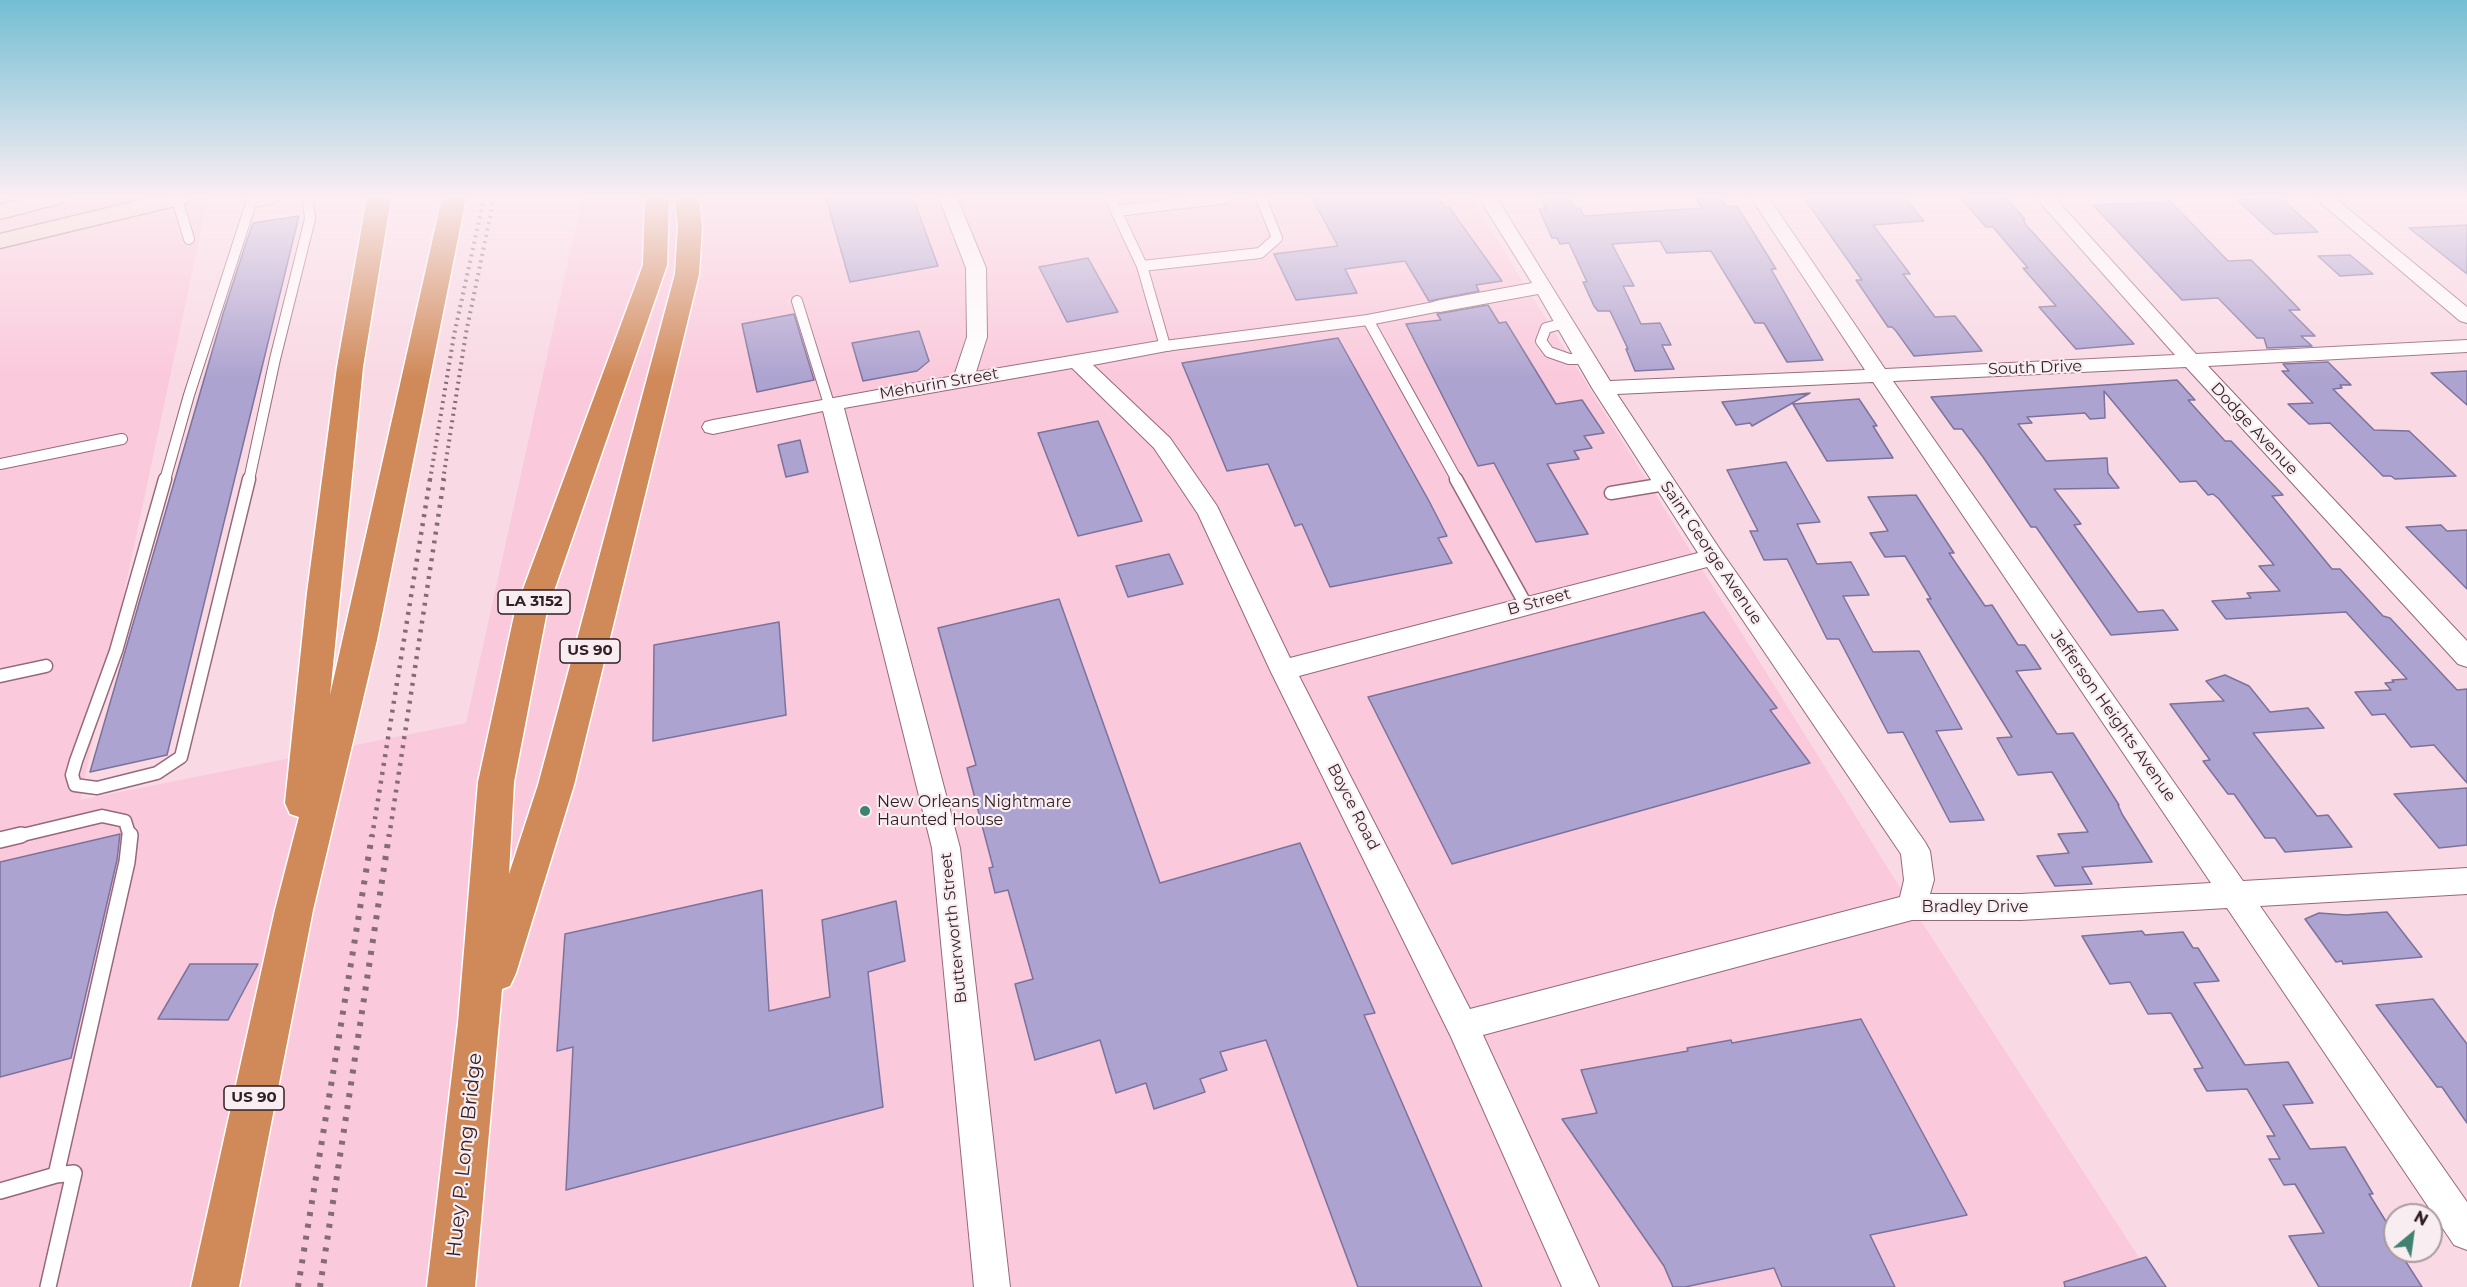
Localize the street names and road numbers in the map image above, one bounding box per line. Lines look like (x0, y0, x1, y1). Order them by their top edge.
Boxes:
street label: South Drive (1988, 357, 2082, 379)
street label: Mehurin Street (878, 364, 1000, 404)
street label: Dodge Avenue (2206, 379, 2302, 479)
street label: Saint George Avenue (1656, 478, 1766, 628)
street label: B Street (1505, 584, 1573, 620)
road number: LA 3152 (498, 590, 570, 614)
street label: Jefferson Heights Avenue (2046, 627, 2180, 805)
road number: US 90 (560, 639, 620, 663)
street label: Boyce Road (1323, 760, 1383, 854)
street label: Butterworth Street (937, 851, 971, 1005)
street label: Bradley Drive (1922, 897, 2028, 917)
street label: Huey P. Long Bridge (442, 1052, 488, 1258)
road number: US 90 (224, 1086, 284, 1110)

